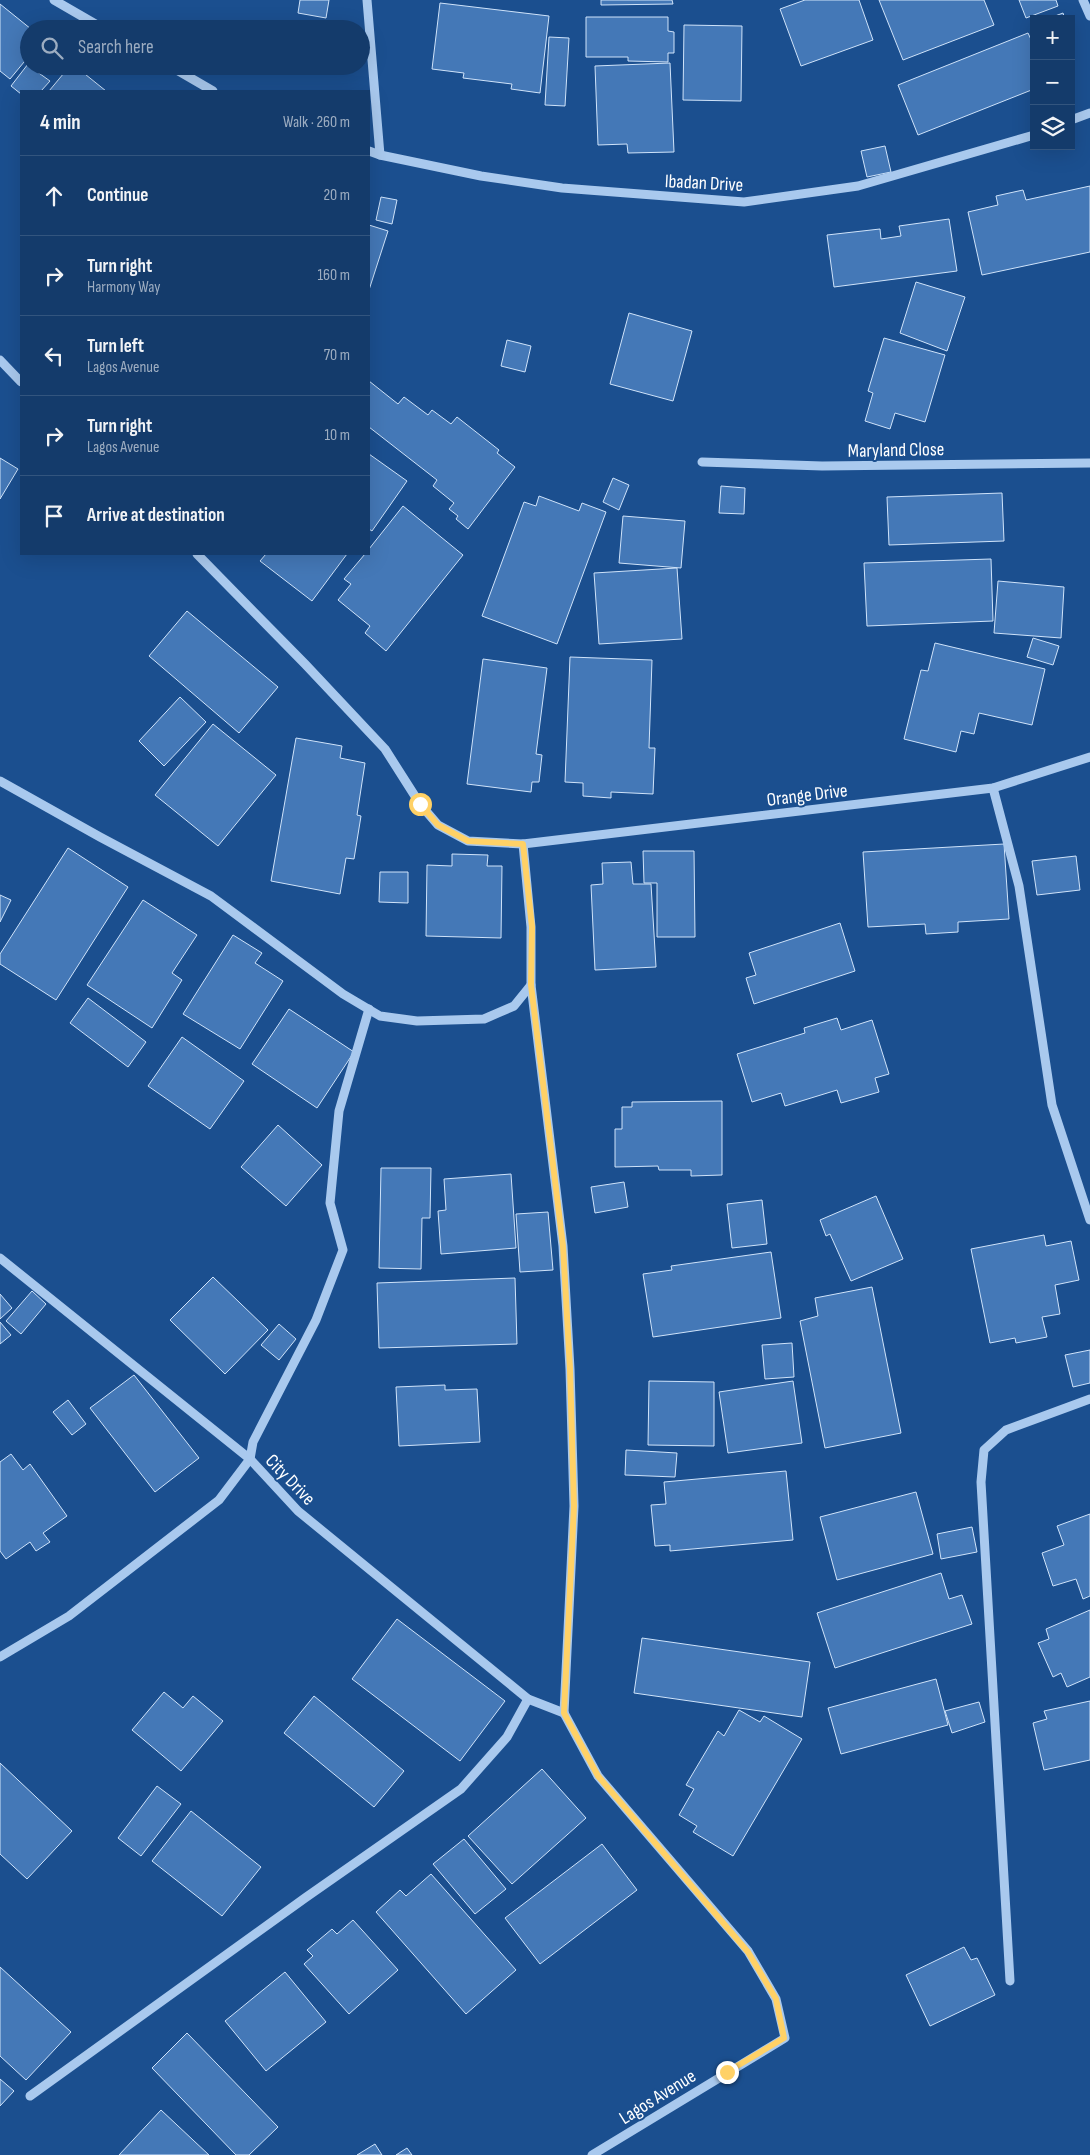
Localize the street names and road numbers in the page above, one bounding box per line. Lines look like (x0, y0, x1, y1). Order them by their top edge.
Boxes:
street label: Ibadan Drive (664, 170, 744, 197)
street label: Maryland Close (848, 438, 945, 463)
street label: Orange Drive (765, 779, 849, 812)
street label: City Drive (260, 1450, 320, 1510)
street label: Lagos Avenue (615, 2065, 700, 2130)

